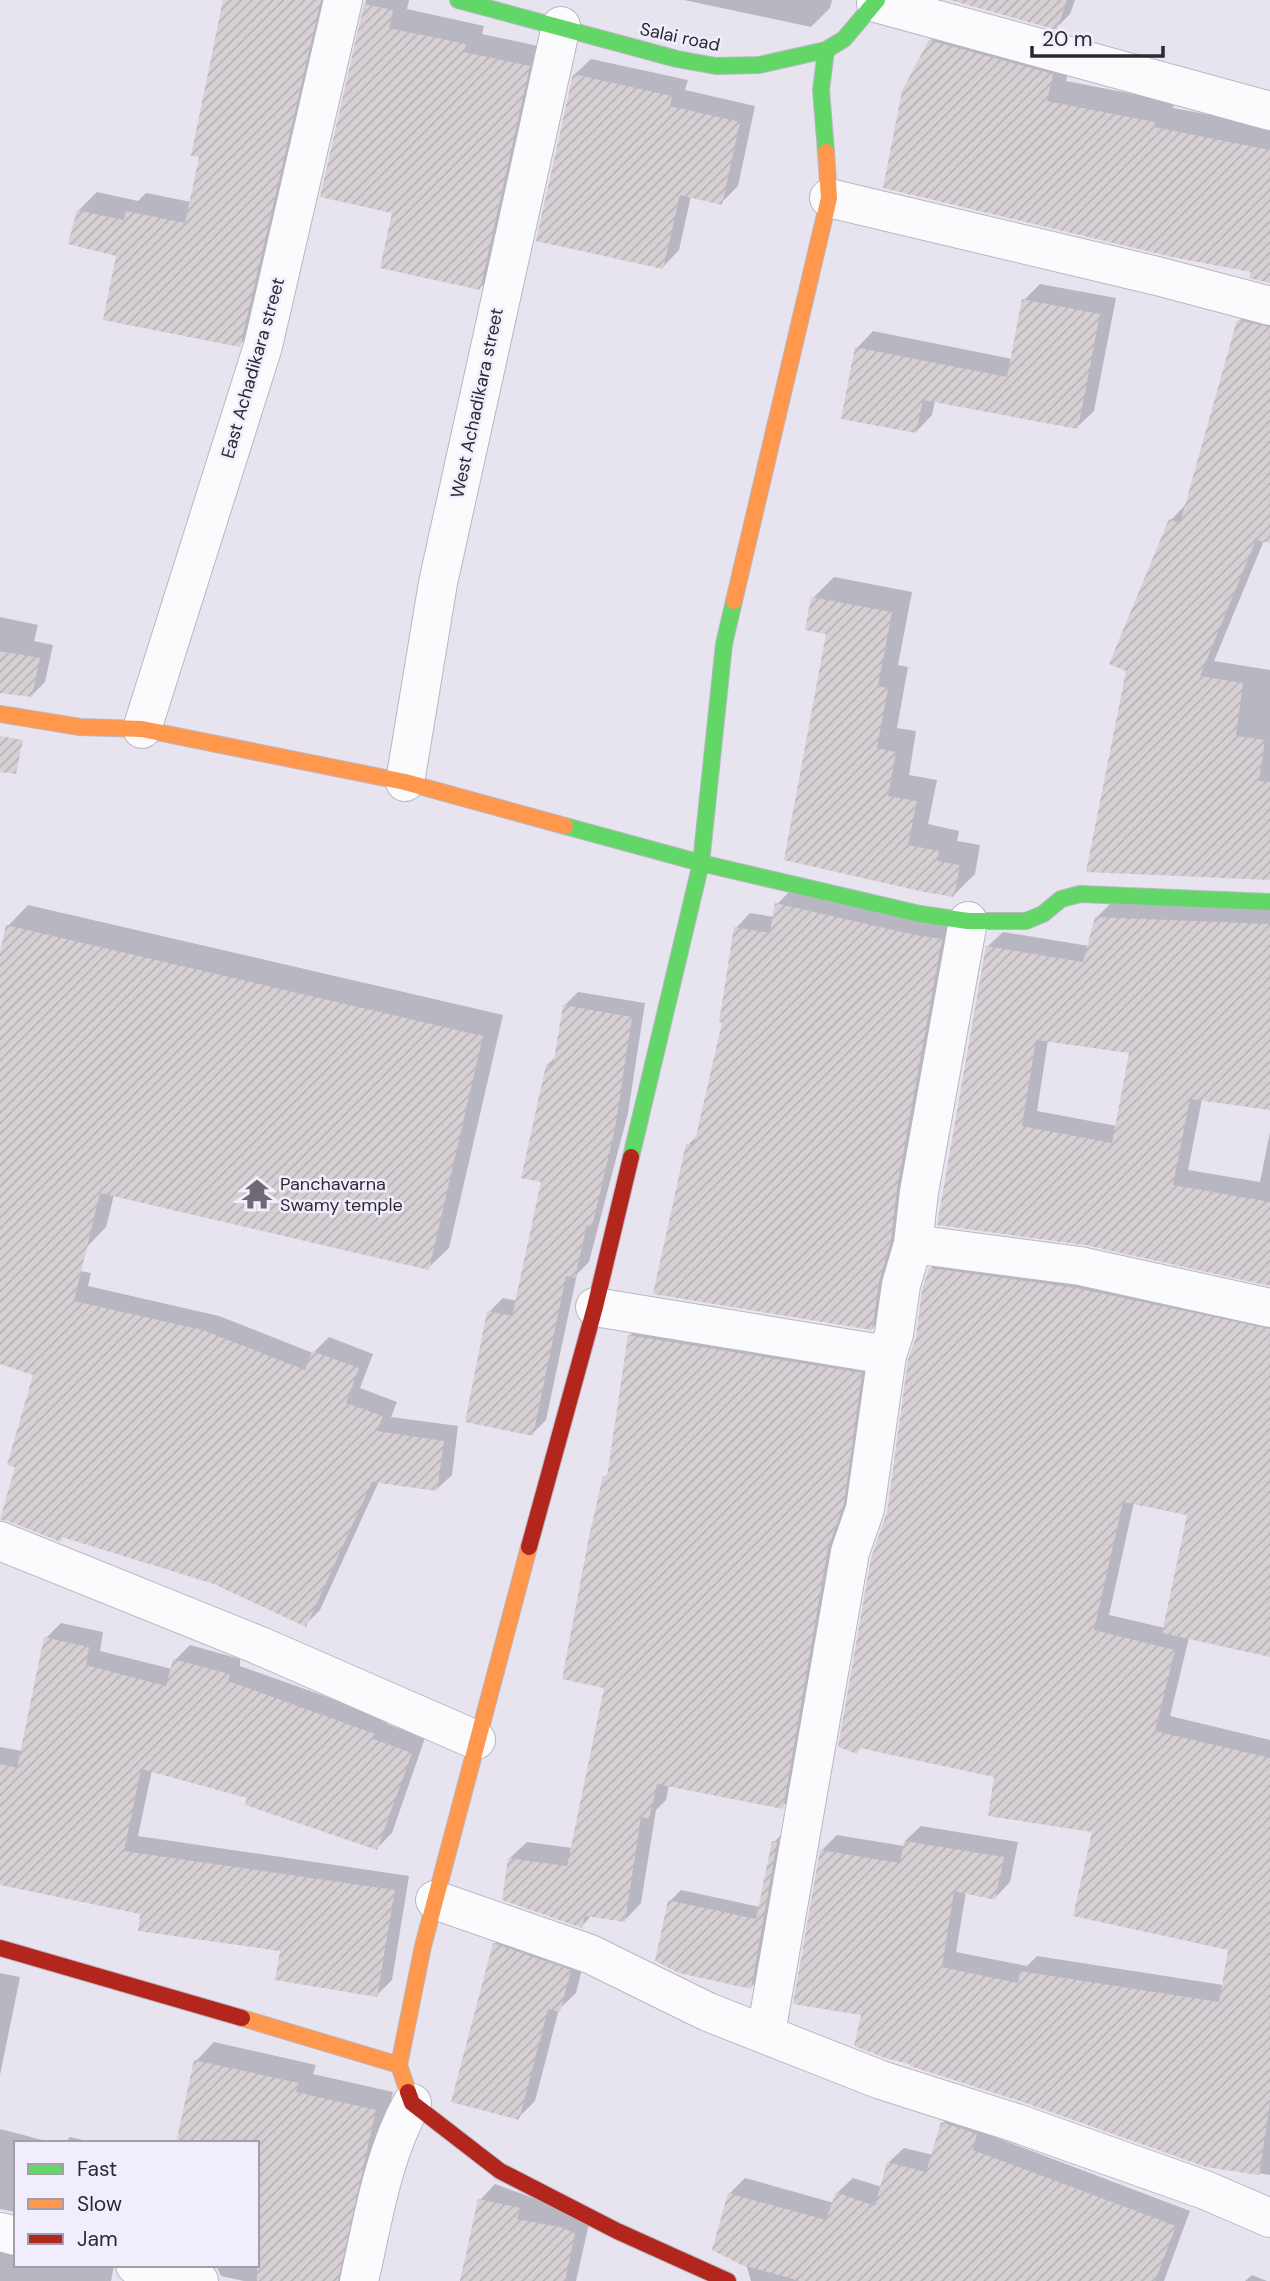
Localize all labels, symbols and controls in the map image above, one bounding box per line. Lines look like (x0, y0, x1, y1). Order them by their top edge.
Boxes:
scale bar (1032, 14, 1163, 58)
street label: Salai road (638, 17, 722, 57)
text: 20 m (1042, 25, 1093, 53)
street label: East Achadikara street (216, 275, 290, 461)
street label: West Achadikara street (445, 306, 509, 500)
place label: Panchavarna Swamy temple (280, 1172, 403, 1217)
temple icon: Panchavarna Swamy temple (240, 1177, 274, 1211)
legend (14, 2141, 259, 2267)
text: Fast (77, 2155, 117, 2183)
text: Slow (77, 2190, 122, 2218)
text: Jam (77, 2225, 118, 2253)

